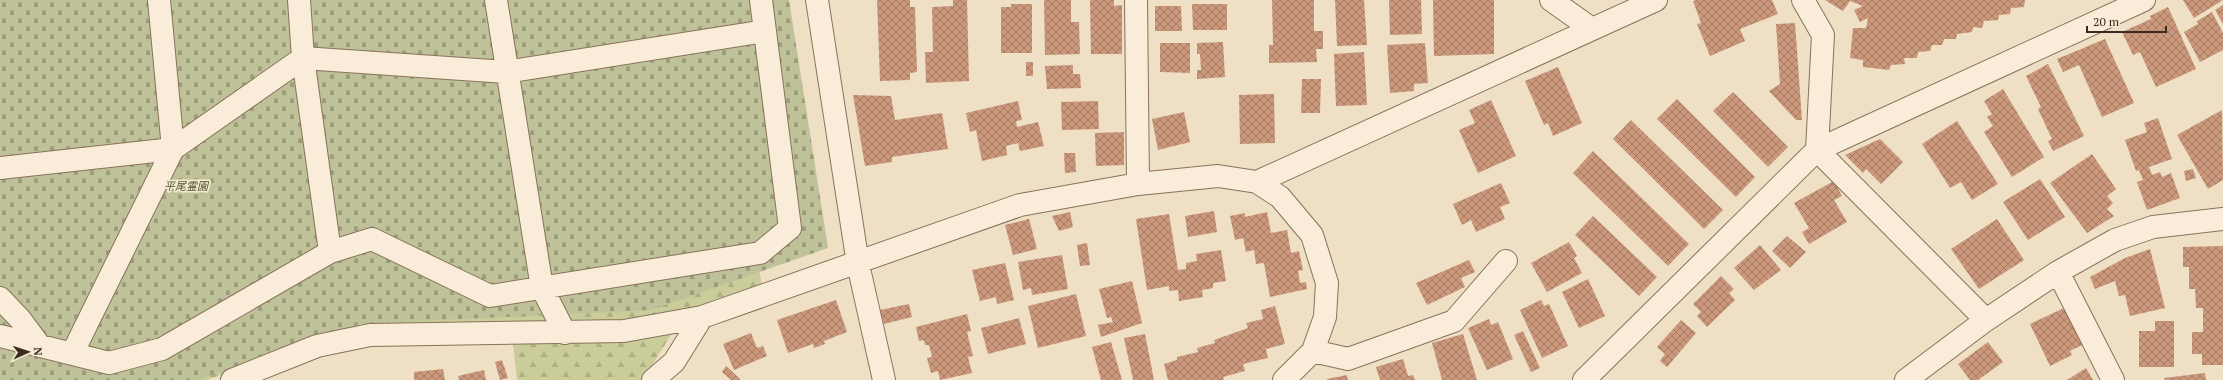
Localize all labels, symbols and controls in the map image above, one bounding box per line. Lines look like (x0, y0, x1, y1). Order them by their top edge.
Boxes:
scale bar (2087, 8, 2166, 34)
text: 20 m (2093, 14, 2120, 29)
park label: 平尾霊園 (164, 179, 210, 193)
north arrow (8, 332, 48, 372)
text: N (31, 347, 45, 357)

